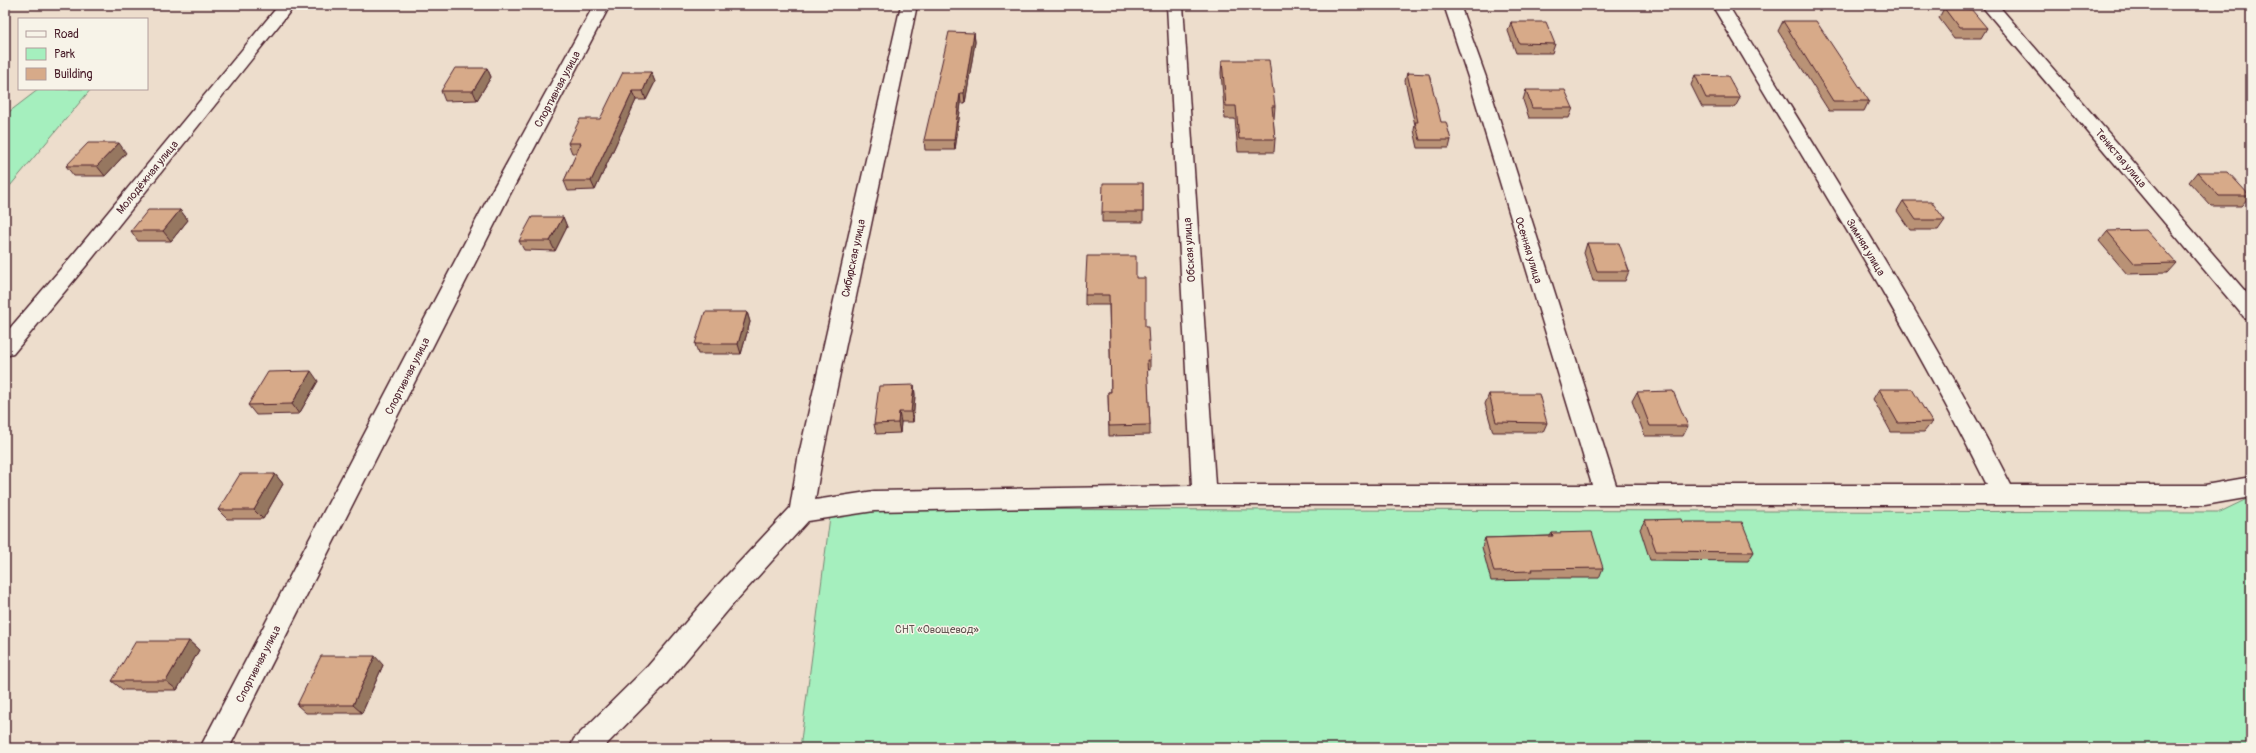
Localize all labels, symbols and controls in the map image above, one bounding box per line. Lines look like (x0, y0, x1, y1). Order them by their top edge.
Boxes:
legend (18, 18, 148, 90)
text: Road (54, 27, 79, 42)
text: Park (54, 47, 75, 62)
street label: Спортивная улица (532, 49, 583, 130)
text: Building (54, 67, 93, 82)
street label: Тенистая улица (2092, 126, 2149, 190)
street label: Молодёжная улица (114, 138, 181, 217)
street label: Осенняя улица (1512, 215, 1545, 285)
street label: Зимняя улица (1843, 216, 1888, 278)
street label: Обская улица (1181, 217, 1198, 283)
street label: Сибирская улица (839, 218, 868, 298)
street label: Спортивная улица (382, 335, 432, 417)
street label: Спортивная улица (233, 623, 283, 705)
park label: СНТ «Овощевод» (895, 623, 979, 636)

